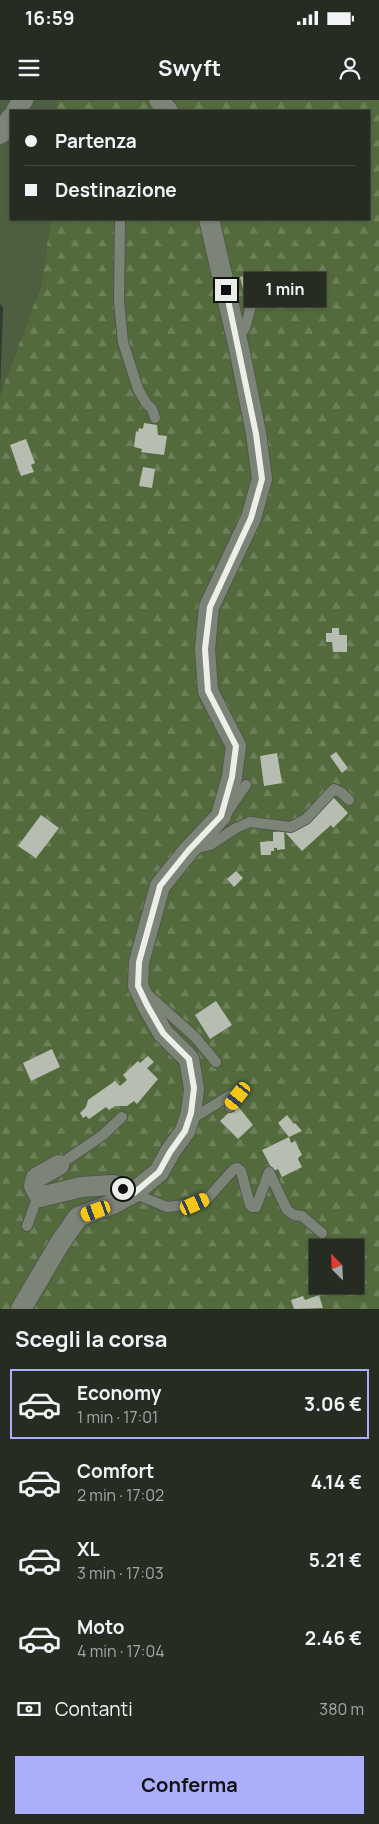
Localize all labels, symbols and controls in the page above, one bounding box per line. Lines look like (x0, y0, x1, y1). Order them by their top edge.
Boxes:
text: 16:59 (25, 5, 75, 31)
text: Swyft (158, 53, 221, 83)
icon: menu (15, 54, 43, 82)
icon: person (336, 54, 364, 82)
text: Partenza (55, 128, 137, 154)
text: Destinazione (55, 177, 177, 203)
callout: 1 min (244, 272, 326, 308)
text: 1 min (265, 278, 305, 300)
route end (215, 279, 237, 301)
car (222, 1080, 253, 1112)
route start (112, 1178, 134, 1200)
car (178, 1191, 211, 1217)
car (79, 1199, 112, 1223)
north arrow (309, 1239, 364, 1294)
map controls (309, 1239, 364, 1294)
text: Scegli la corsa (15, 1324, 167, 1354)
text: Economy (77, 1380, 161, 1406)
icon: car (17, 1382, 62, 1427)
text: 3.06 € (304, 1391, 362, 1417)
text: 1 min · 17:01 (77, 1406, 158, 1428)
text: Comfort (77, 1458, 154, 1484)
icon: car (17, 1460, 62, 1505)
text: 4.14 € (311, 1469, 362, 1495)
text: 2 min · 17:02 (77, 1484, 164, 1506)
text: XL (77, 1536, 100, 1562)
icon: car (17, 1538, 62, 1583)
text: 5.21 € (309, 1547, 362, 1573)
text: 3 min · 17:03 (77, 1562, 164, 1584)
text: Moto (77, 1614, 124, 1640)
icon: car (17, 1616, 62, 1661)
text: 2.46 € (305, 1625, 362, 1651)
text: 4 min · 17:04 (77, 1640, 165, 1662)
icon: cash (15, 1695, 43, 1723)
text: Contanti (55, 1696, 133, 1722)
text: 380 m (319, 1698, 364, 1720)
button: Conferma (15, 1756, 364, 1814)

